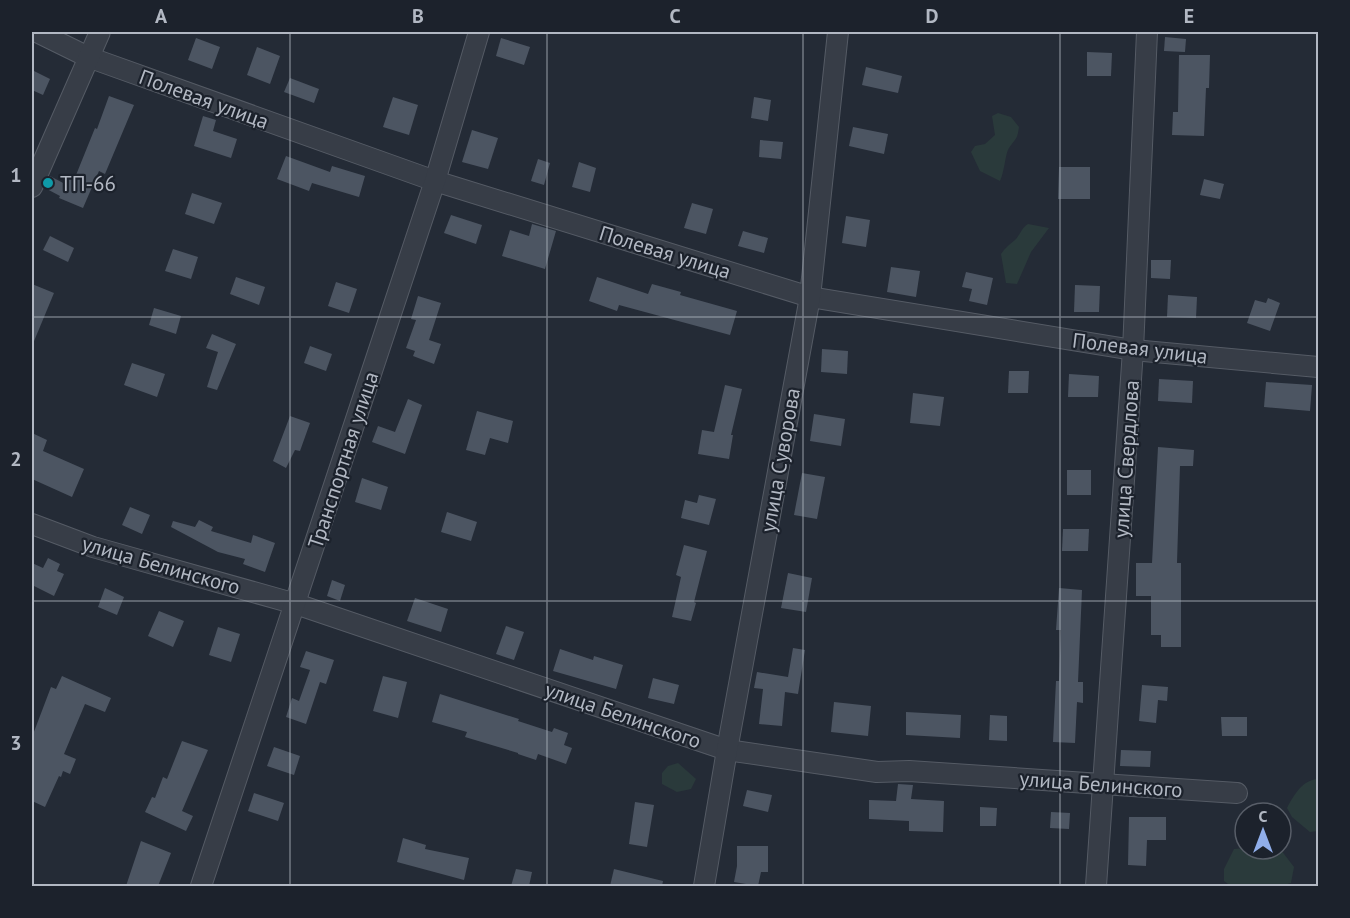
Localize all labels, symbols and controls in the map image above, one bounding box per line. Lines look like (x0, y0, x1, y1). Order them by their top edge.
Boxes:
text: A (155, 3, 168, 29)
text: B (412, 3, 424, 29)
text: C (669, 3, 681, 29)
text: D (926, 3, 939, 29)
text: E (1184, 3, 1194, 29)
street label: Полевая улица (135, 63, 273, 135)
text: 1 (10, 162, 22, 188)
place label: ТП-66 (60, 170, 116, 197)
marker: ТП-66 (41, 176, 55, 190)
street label: Полевая улица (596, 219, 734, 285)
street label: Полевая улица (1071, 326, 1209, 370)
street label: Транспортная улица (302, 368, 384, 552)
street label: улица Свердлова (1107, 379, 1145, 539)
street label: улица Суворова (754, 386, 806, 534)
text: 2 (10, 446, 22, 472)
street label: улица Белинского (79, 530, 243, 600)
street label: улица Белинского (541, 676, 705, 754)
text: 3 (10, 730, 22, 756)
street label: улица Белинского (1019, 765, 1183, 803)
north arrow (1233, 801, 1293, 861)
text: С (1259, 806, 1268, 826)

